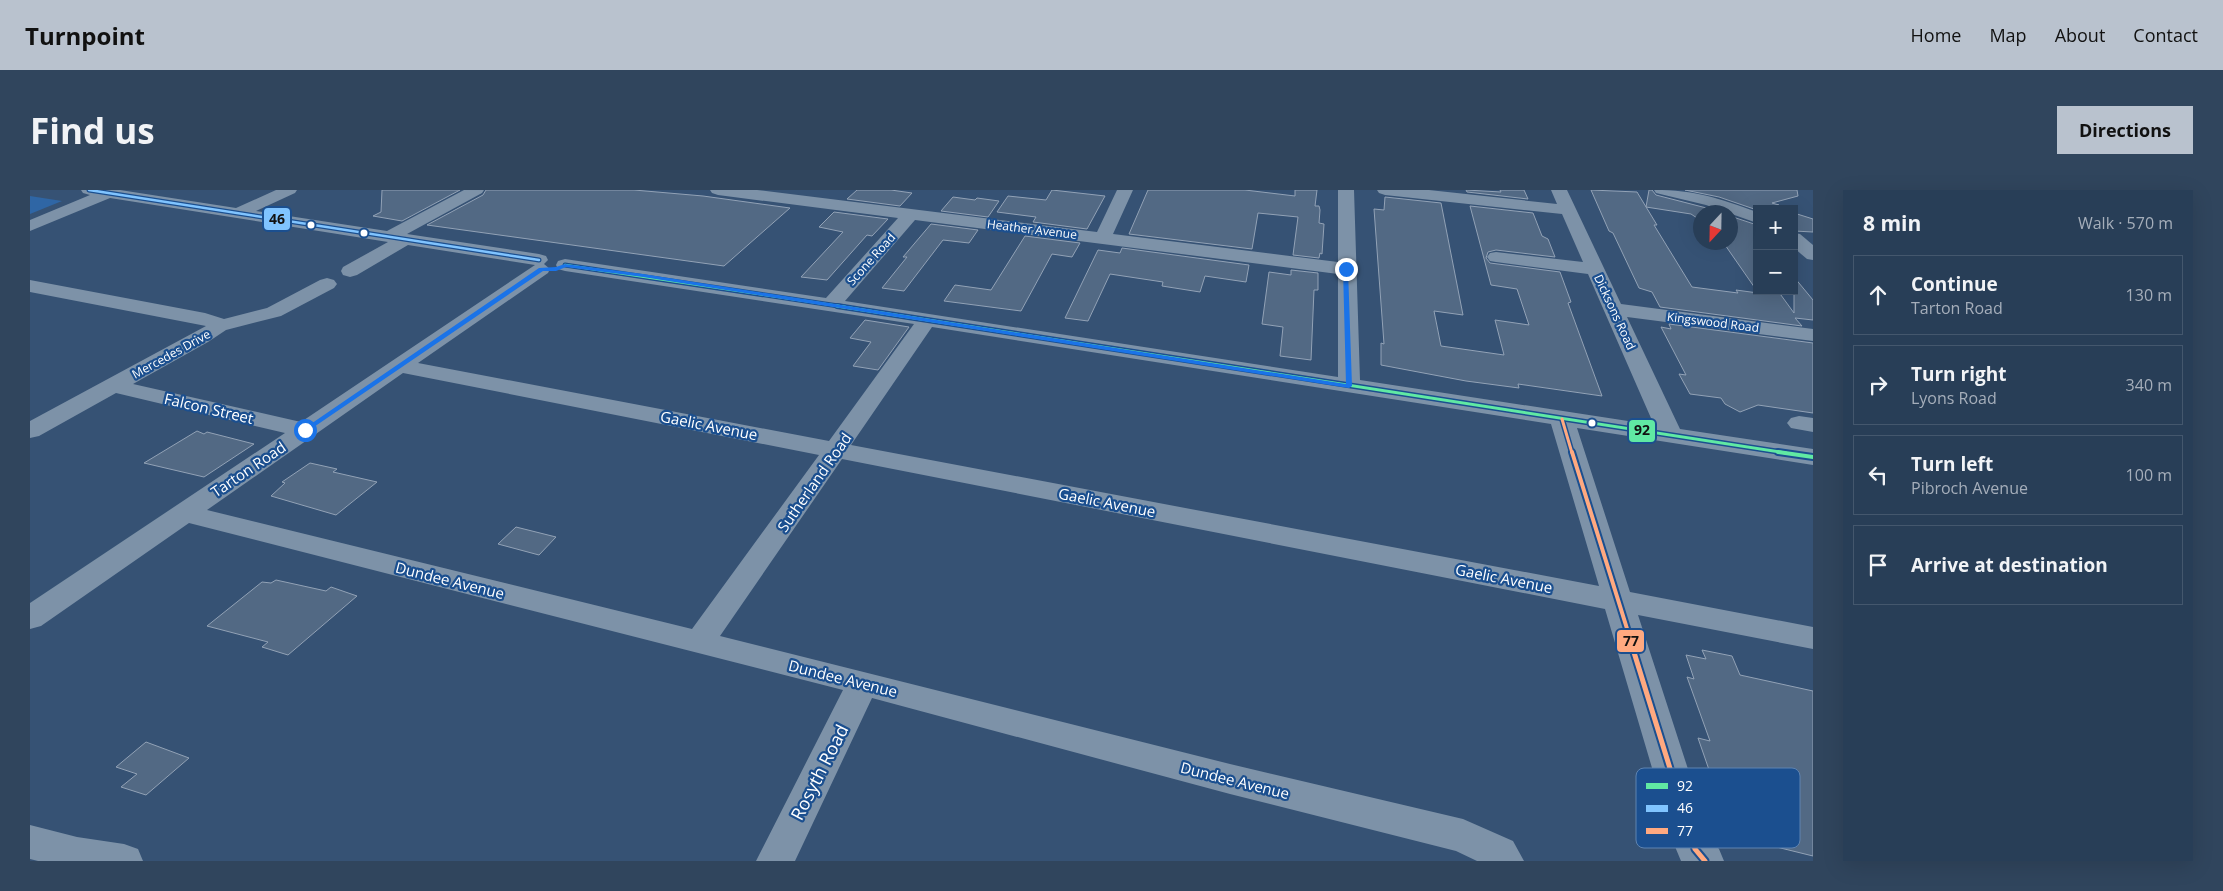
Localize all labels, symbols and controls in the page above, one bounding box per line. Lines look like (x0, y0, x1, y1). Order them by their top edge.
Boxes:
text: Turnpoint (25, 19, 145, 52)
text: Home (1911, 23, 1961, 47)
text: Map (1989, 23, 2027, 47)
text: About (2055, 23, 2105, 47)
text: Contact (2133, 23, 2198, 47)
button: Directions (2057, 106, 2193, 154)
text: Find us (30, 107, 155, 154)
north arrow (1693, 205, 1738, 250)
map controls (1753, 205, 1798, 295)
button: + (1753, 205, 1798, 250)
line badge: 46 (263, 207, 291, 231)
text: 46 (269, 209, 285, 228)
text: 8 min (1863, 209, 1921, 237)
text: Walk · 570 m (2078, 212, 2173, 234)
street label: Heather Avenue (986, 215, 1078, 243)
unlabelled marker (306, 220, 316, 230)
unlabelled marker (359, 228, 369, 238)
street label: Scone Road (843, 229, 899, 289)
button: − (1753, 250, 1798, 295)
route end (1335, 258, 1358, 281)
street label: Dicksons Road (1590, 271, 1640, 353)
text: Continue (1911, 271, 1998, 297)
icon: ahead (1864, 281, 1892, 309)
text: 130 m (2126, 284, 2172, 306)
text: Tarton Road (1911, 297, 2003, 319)
street label: Kingswood Road (1666, 308, 1760, 336)
street label: Mercedes Drive (129, 325, 213, 383)
text: Turn right (1911, 361, 2006, 387)
icon: right (1864, 371, 1892, 399)
text: 340 m (2126, 374, 2172, 396)
text: Lyons Road (1911, 387, 1997, 409)
street label: Falcon Street (162, 388, 256, 428)
street label: Gaelic Avenue (659, 406, 759, 444)
unlabelled marker (1587, 418, 1597, 428)
route start (294, 419, 317, 442)
line badge: 92 (1628, 419, 1656, 443)
text: 92 (1634, 420, 1650, 439)
street label: Sutherland Road (772, 428, 856, 536)
street label: Tarton Road (207, 437, 289, 501)
text: Turn left (1911, 451, 1993, 477)
icon: left (1864, 461, 1892, 489)
text: 100 m (2126, 464, 2172, 486)
text: Pibroch Avenue (1911, 477, 2028, 499)
street label: Gaelic Avenue (1057, 483, 1157, 521)
icon: arrive (1864, 551, 1892, 579)
text: Arrive at destination (1911, 552, 2108, 578)
street label: Dundee Avenue (394, 557, 506, 603)
street label: Gaelic Avenue (1454, 559, 1554, 597)
line badge: 77 (1616, 629, 1645, 653)
text: 77 (1623, 631, 1639, 650)
street label: Dundee Avenue (787, 655, 899, 701)
street label: Rosyth Road (785, 720, 853, 824)
street label: Dundee Avenue (1179, 757, 1291, 803)
legend (1636, 768, 1800, 848)
text: 92 (1677, 776, 1693, 795)
text: 46 (1677, 798, 1693, 817)
text: 77 (1677, 821, 1693, 840)

